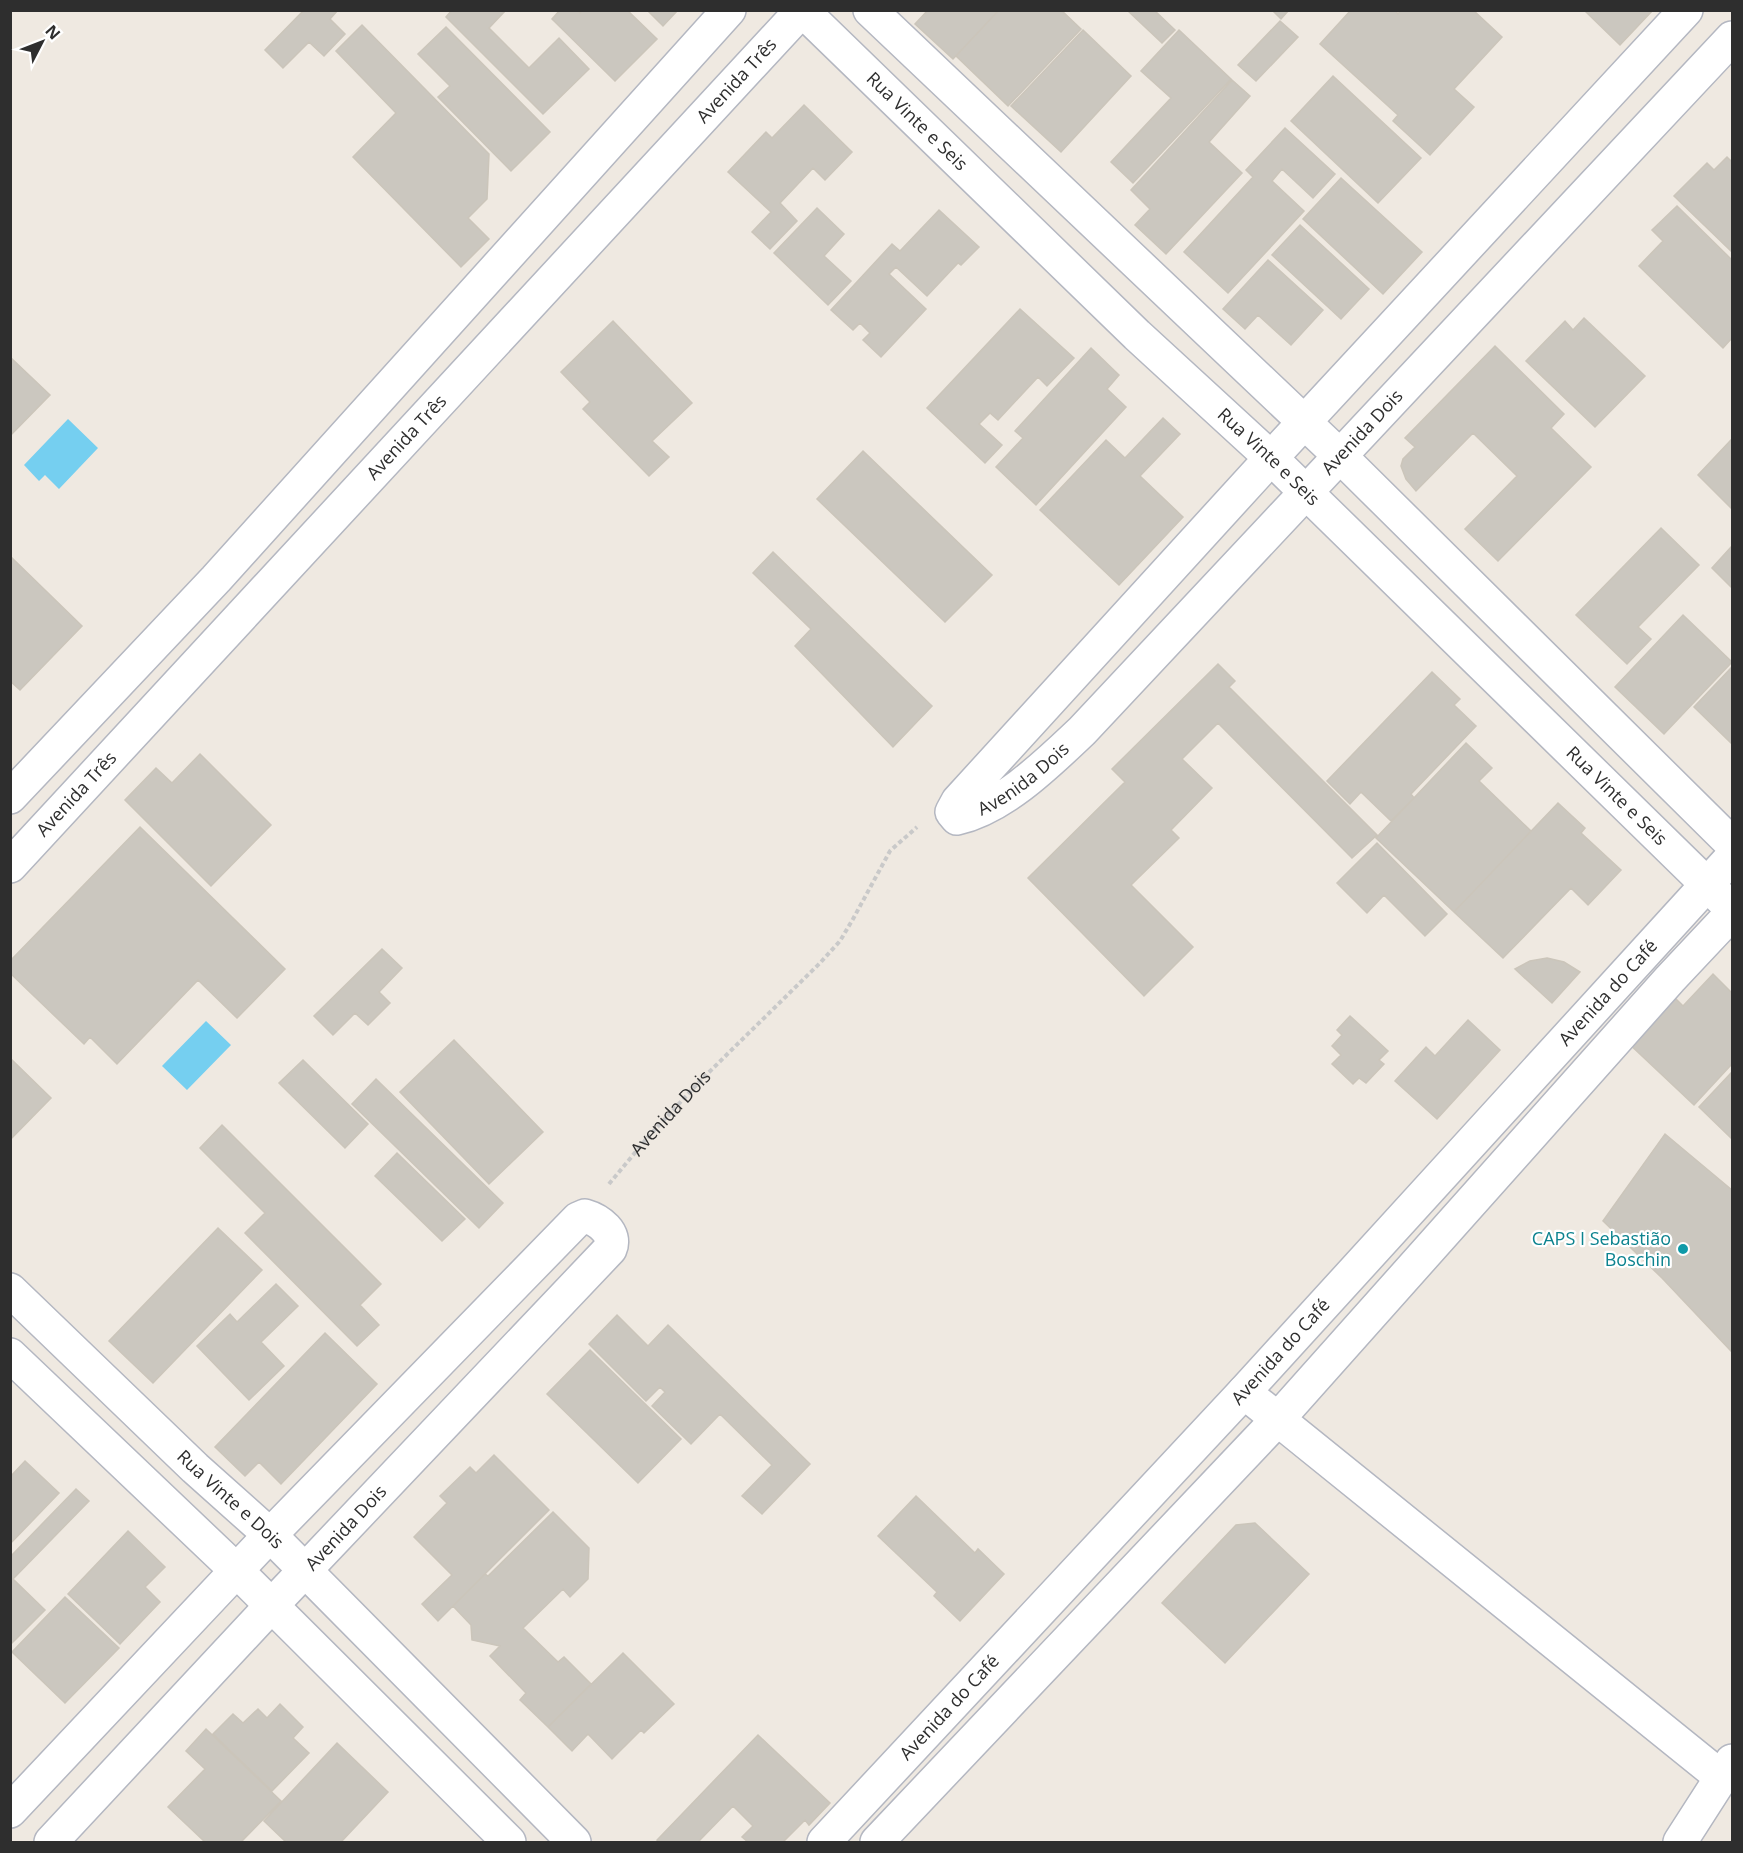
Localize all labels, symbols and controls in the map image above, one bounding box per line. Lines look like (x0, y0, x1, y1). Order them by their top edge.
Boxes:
north arrow (12, 12, 72, 72)
text: N (41, 20, 66, 44)
street label: Avenida Três (691, 32, 781, 128)
street label: Rua Vinte e Seis (862, 66, 973, 175)
street label: Avenida Dois (1316, 384, 1408, 479)
street label: Avenida Três (360, 389, 451, 484)
street label: Rua Vinte e Seis (1213, 402, 1325, 510)
street label: Avenida Dois (973, 736, 1074, 821)
street label: Rua Vinte e Seis (1562, 740, 1673, 850)
street label: Avenida Três (30, 746, 121, 841)
street label: Avenida do Café (1553, 934, 1662, 1050)
street label: Avenida Dois (624, 1064, 715, 1161)
place label: CAPS I Sebastião Boschin (1532, 1226, 1671, 1271)
marker: CAPS I Sebastião Boschin (1676, 1242, 1690, 1256)
street label: Avenida do Café (1225, 1293, 1335, 1409)
street label: Rua Vinte e Dois (172, 1444, 290, 1553)
street label: Avenida Dois (299, 1479, 391, 1575)
street label: Avenida do Café (894, 1649, 1004, 1765)

